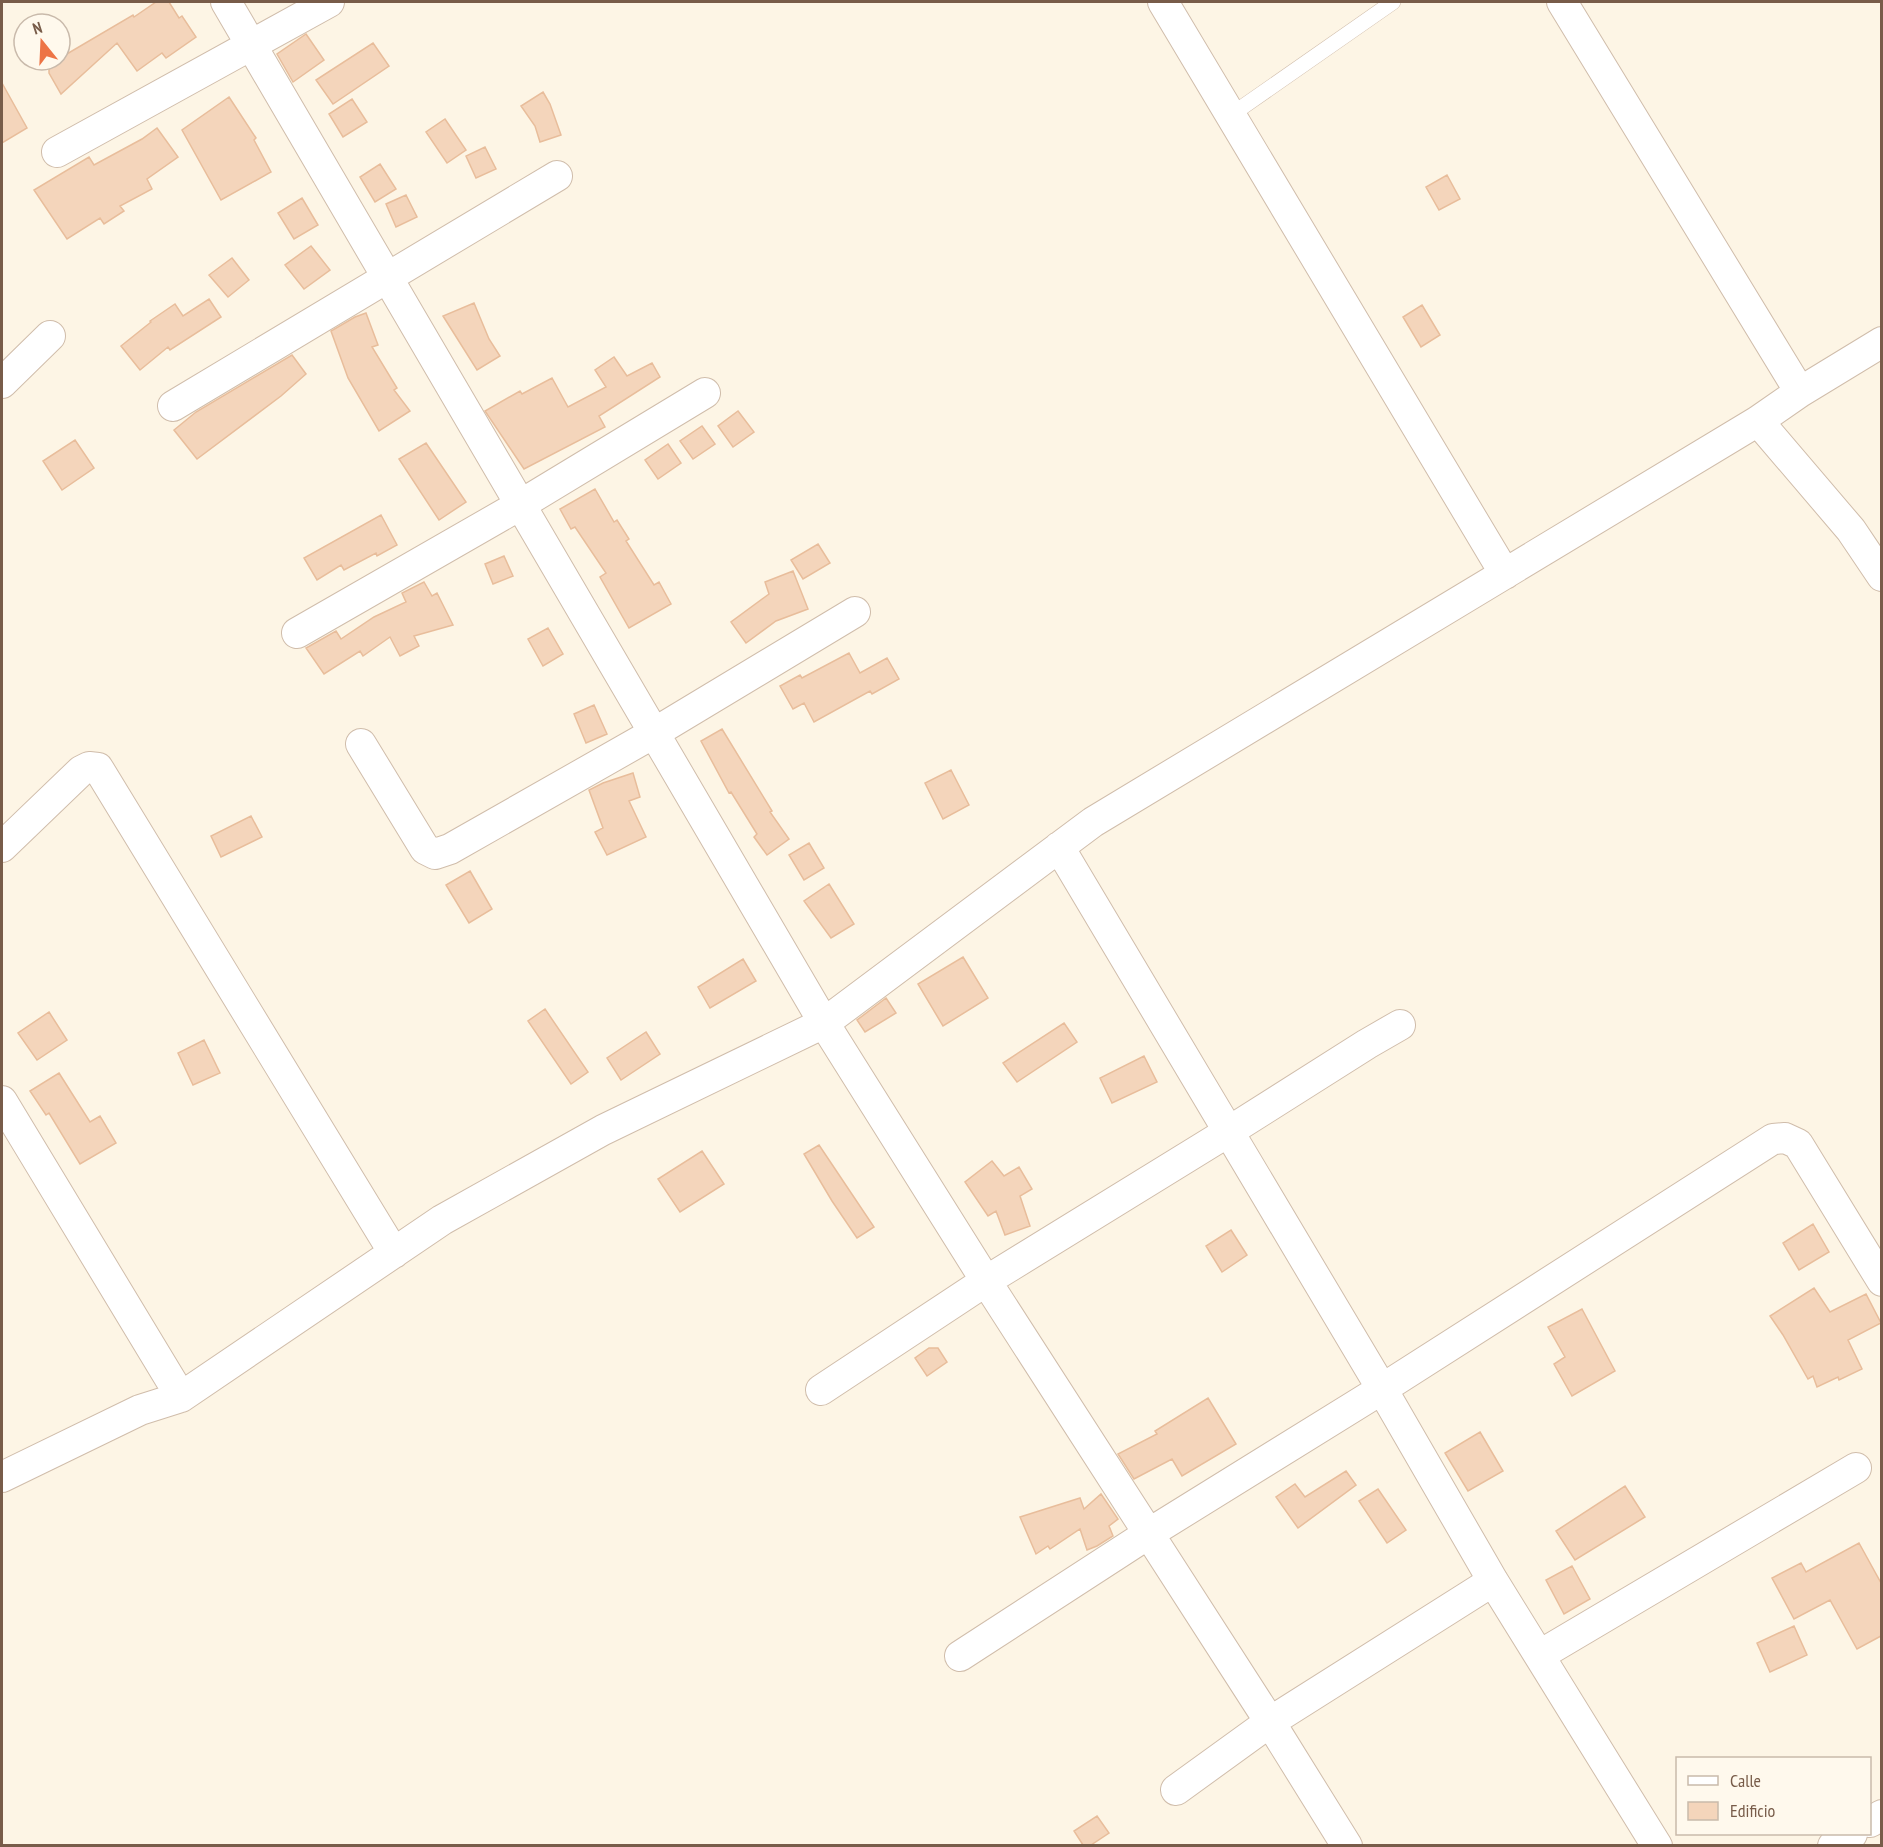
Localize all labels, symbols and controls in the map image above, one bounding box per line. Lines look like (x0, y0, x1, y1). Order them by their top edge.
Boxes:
north arrow (12, 12, 72, 72)
text: N (30, 17, 45, 39)
legend (1676, 1757, 1871, 1835)
text: Calle (1730, 1769, 1761, 1792)
text: Edificio (1730, 1799, 1776, 1822)

